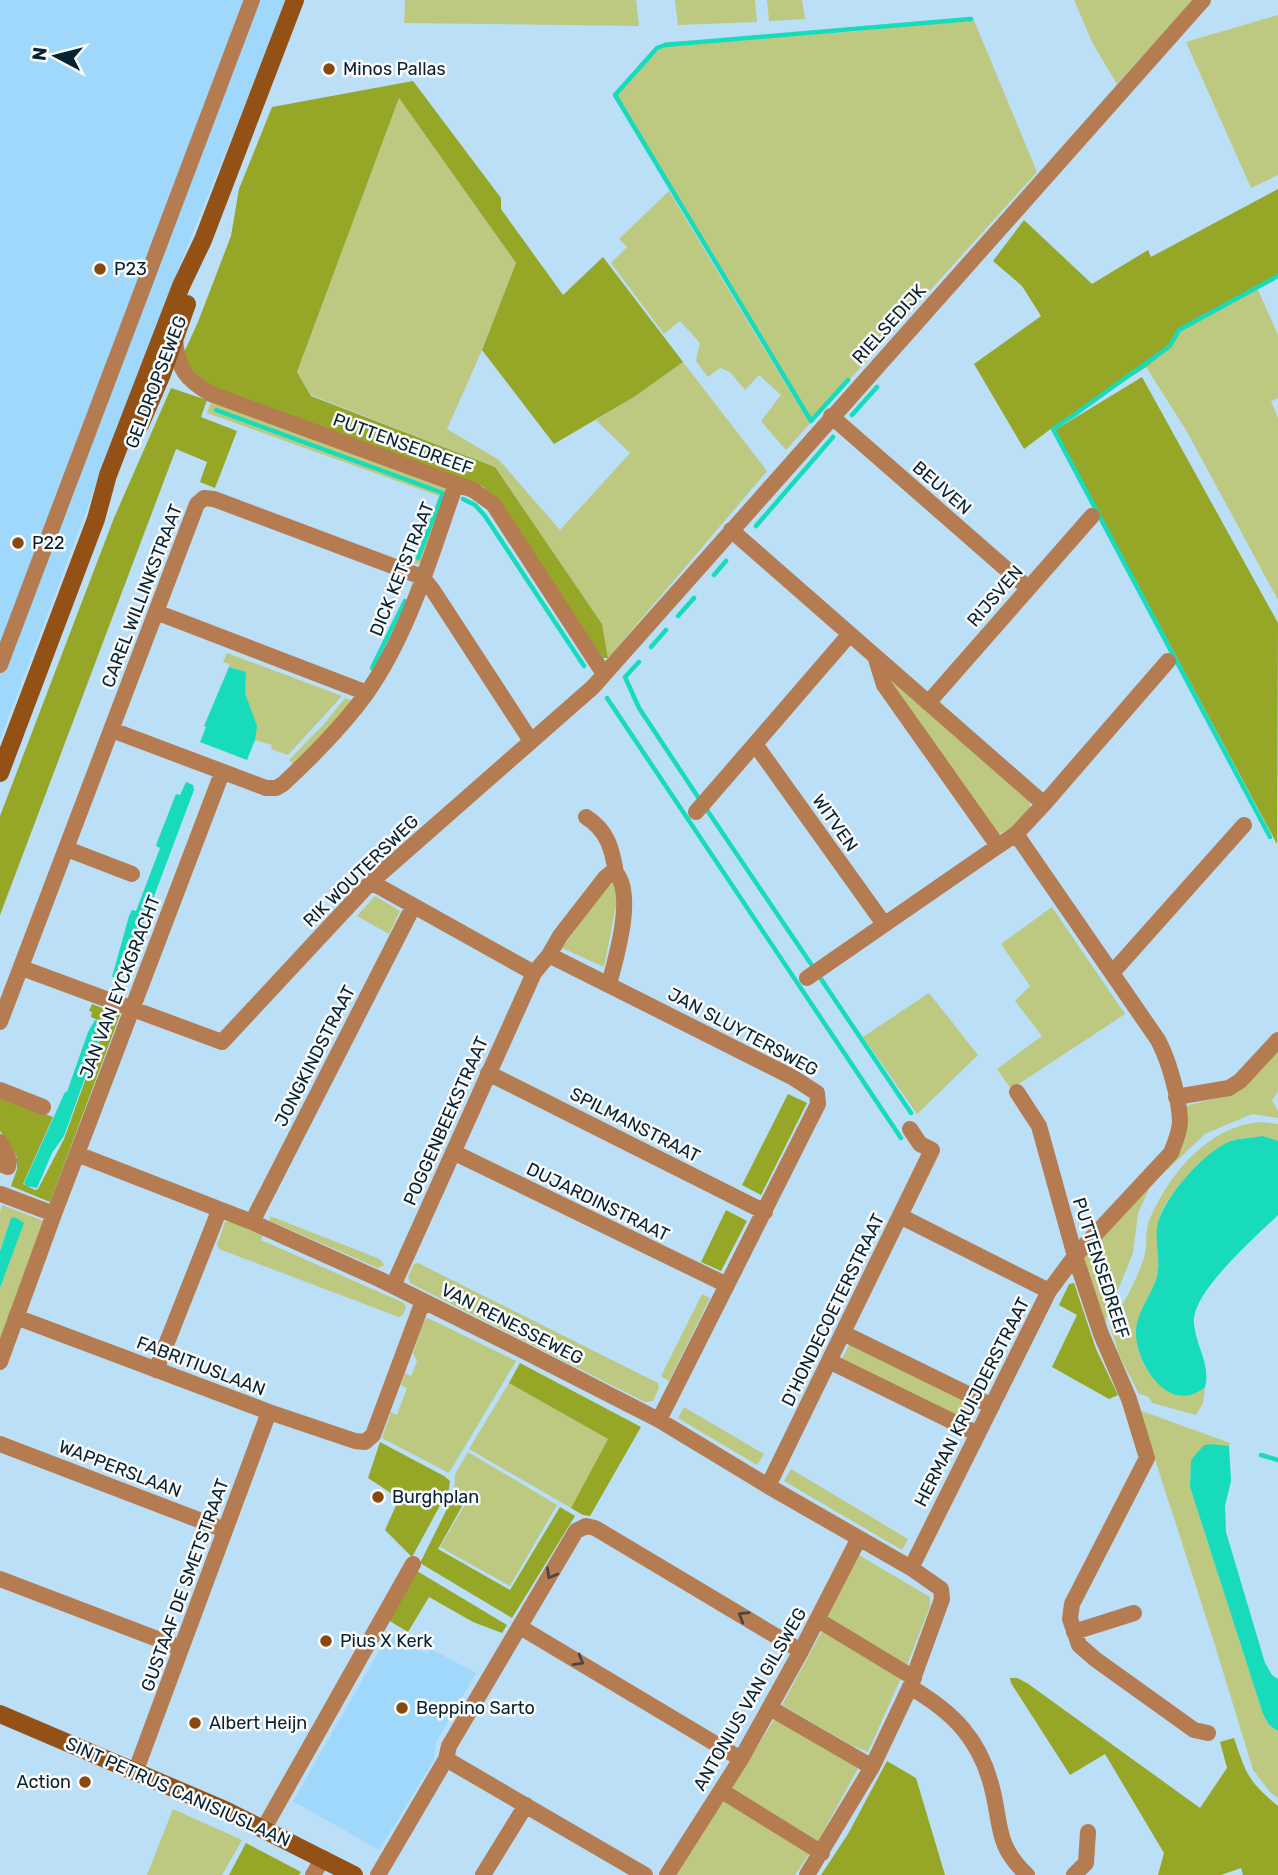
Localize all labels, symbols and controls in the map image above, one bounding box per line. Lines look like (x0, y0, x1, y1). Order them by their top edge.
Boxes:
north arrow (21, 21, 91, 91)
text: N (27, 46, 52, 62)
place label: Minos Pallas (343, 58, 446, 80)
marker: Minos Pallas (321, 61, 337, 77)
place label: P23 (114, 258, 147, 280)
marker: P23 (92, 261, 108, 277)
street label: RIELSEDIJK (848, 280, 931, 368)
street label: GELDROPSEWEG (121, 312, 191, 452)
street label: PUTTENSEDREEF (330, 409, 476, 479)
street label: BEUVEN (908, 456, 976, 520)
street label: DICK KETSTRAAT (365, 499, 439, 639)
street label: CAREL WILLINKSTRAAT (97, 501, 187, 691)
place label: P22 (32, 532, 65, 554)
marker: P22 (10, 535, 26, 551)
street label: RIJSVEN (962, 561, 1028, 631)
street label: WITVEN (807, 790, 863, 856)
street label: RIK WOUTERSWEG (299, 810, 423, 932)
street label: JAN VAN EYCKGRACHT (75, 892, 165, 1082)
street label: JONGKINDSTRAAT (270, 982, 360, 1130)
street label: JAN SLUYTERSWEG (664, 983, 822, 1081)
street label: POGGENBEEKSTRAAT (399, 1033, 493, 1209)
street label: SPILMANSTRAAT (566, 1083, 704, 1167)
street label: DUJARDINSTRAAT (523, 1158, 673, 1246)
street label: PUTTENSEDREEF (1068, 1195, 1134, 1341)
street label: D'HONDECOETERSTRAAT (777, 1210, 889, 1410)
street label: VAN RENESSEWEG (437, 1279, 587, 1369)
street label: HERMAN KRUIJDERSTRAAT (910, 1294, 1034, 1510)
street label: FABRITIUSLAAN (133, 1331, 269, 1401)
street label: WAPPERSLAAN (55, 1435, 185, 1503)
street label: GUSTAAF DE SMETSTRAAT (136, 1476, 234, 1694)
place label: Burghplan (392, 1486, 479, 1508)
marker: Burghplan (370, 1489, 386, 1505)
one-way arrow (546, 1567, 559, 1580)
street label: ANTONIUS VAN GILSWEG (689, 1604, 811, 1794)
one-way arrow (737, 1611, 750, 1624)
place label: Pius X Kerk (340, 1630, 433, 1652)
marker: Pius X Kerk (318, 1633, 334, 1649)
one-way arrow (571, 1653, 584, 1666)
place label: Beppino Sarto (416, 1697, 535, 1719)
marker: Beppino Sarto (394, 1700, 410, 1716)
place label: Albert Heijn (209, 1712, 307, 1734)
marker: Albert Heijn (187, 1715, 203, 1731)
street label: SINT PETRUS CANISIUSLAAN (62, 1732, 294, 1852)
place label: Action (16, 1771, 71, 1793)
marker: Action (77, 1774, 93, 1790)

